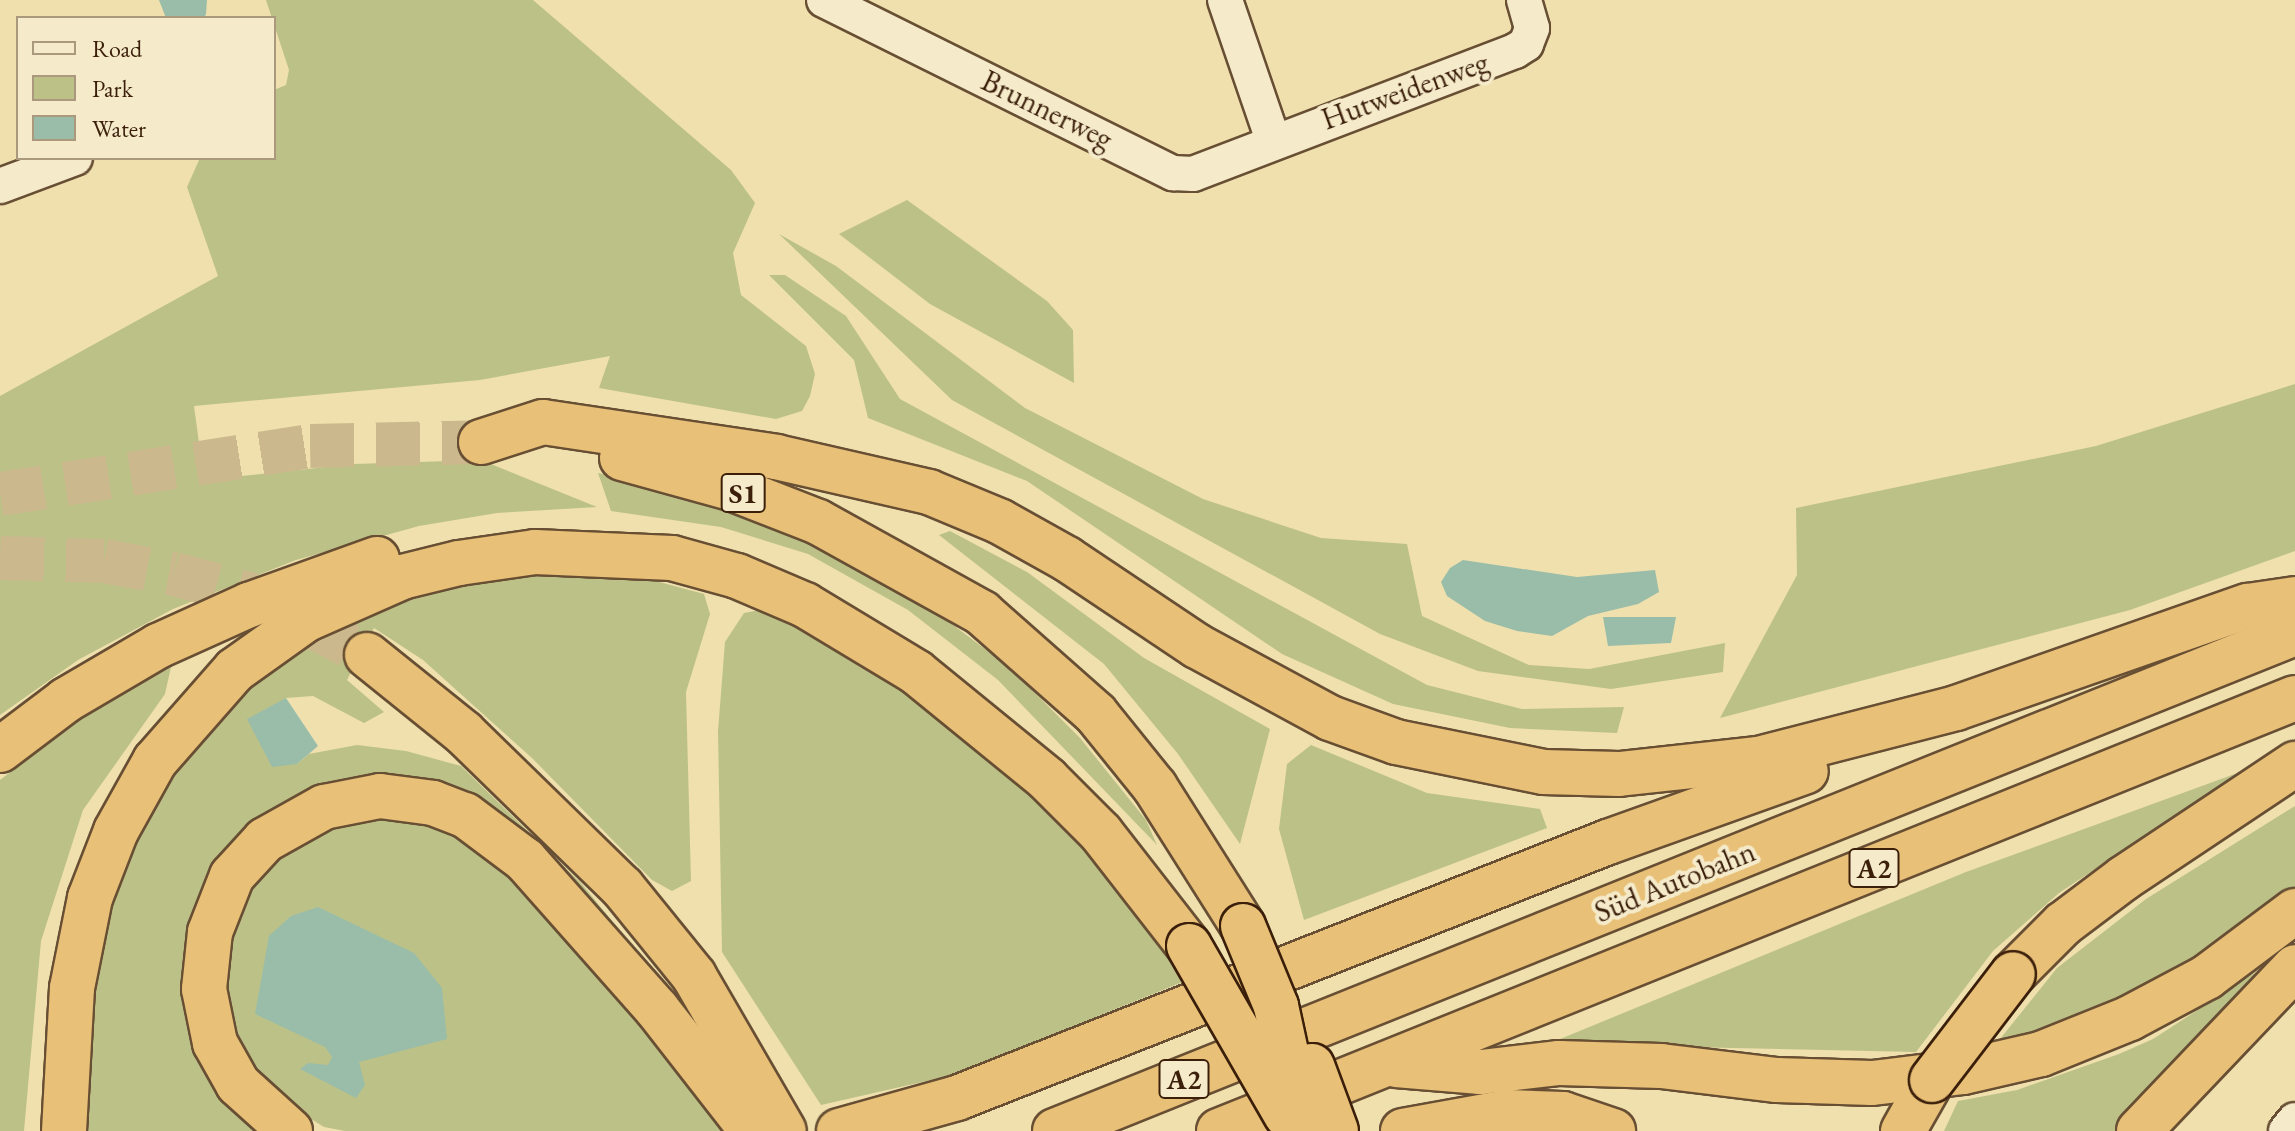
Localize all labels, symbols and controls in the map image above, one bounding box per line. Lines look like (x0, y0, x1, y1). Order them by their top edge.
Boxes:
legend (16, 16, 276, 160)
text: Road (92, 33, 142, 64)
street label: Hutweidenweg (1317, 44, 1493, 138)
street label: Brunnerweg (976, 63, 1118, 157)
text: Park (92, 73, 133, 104)
text: Water (92, 113, 146, 144)
road number: S1 (719, 469, 767, 517)
street label: Süd Autobahn (1589, 833, 1761, 931)
road number: A2 (1848, 844, 1900, 892)
road number: A2 (1158, 1055, 1210, 1103)

